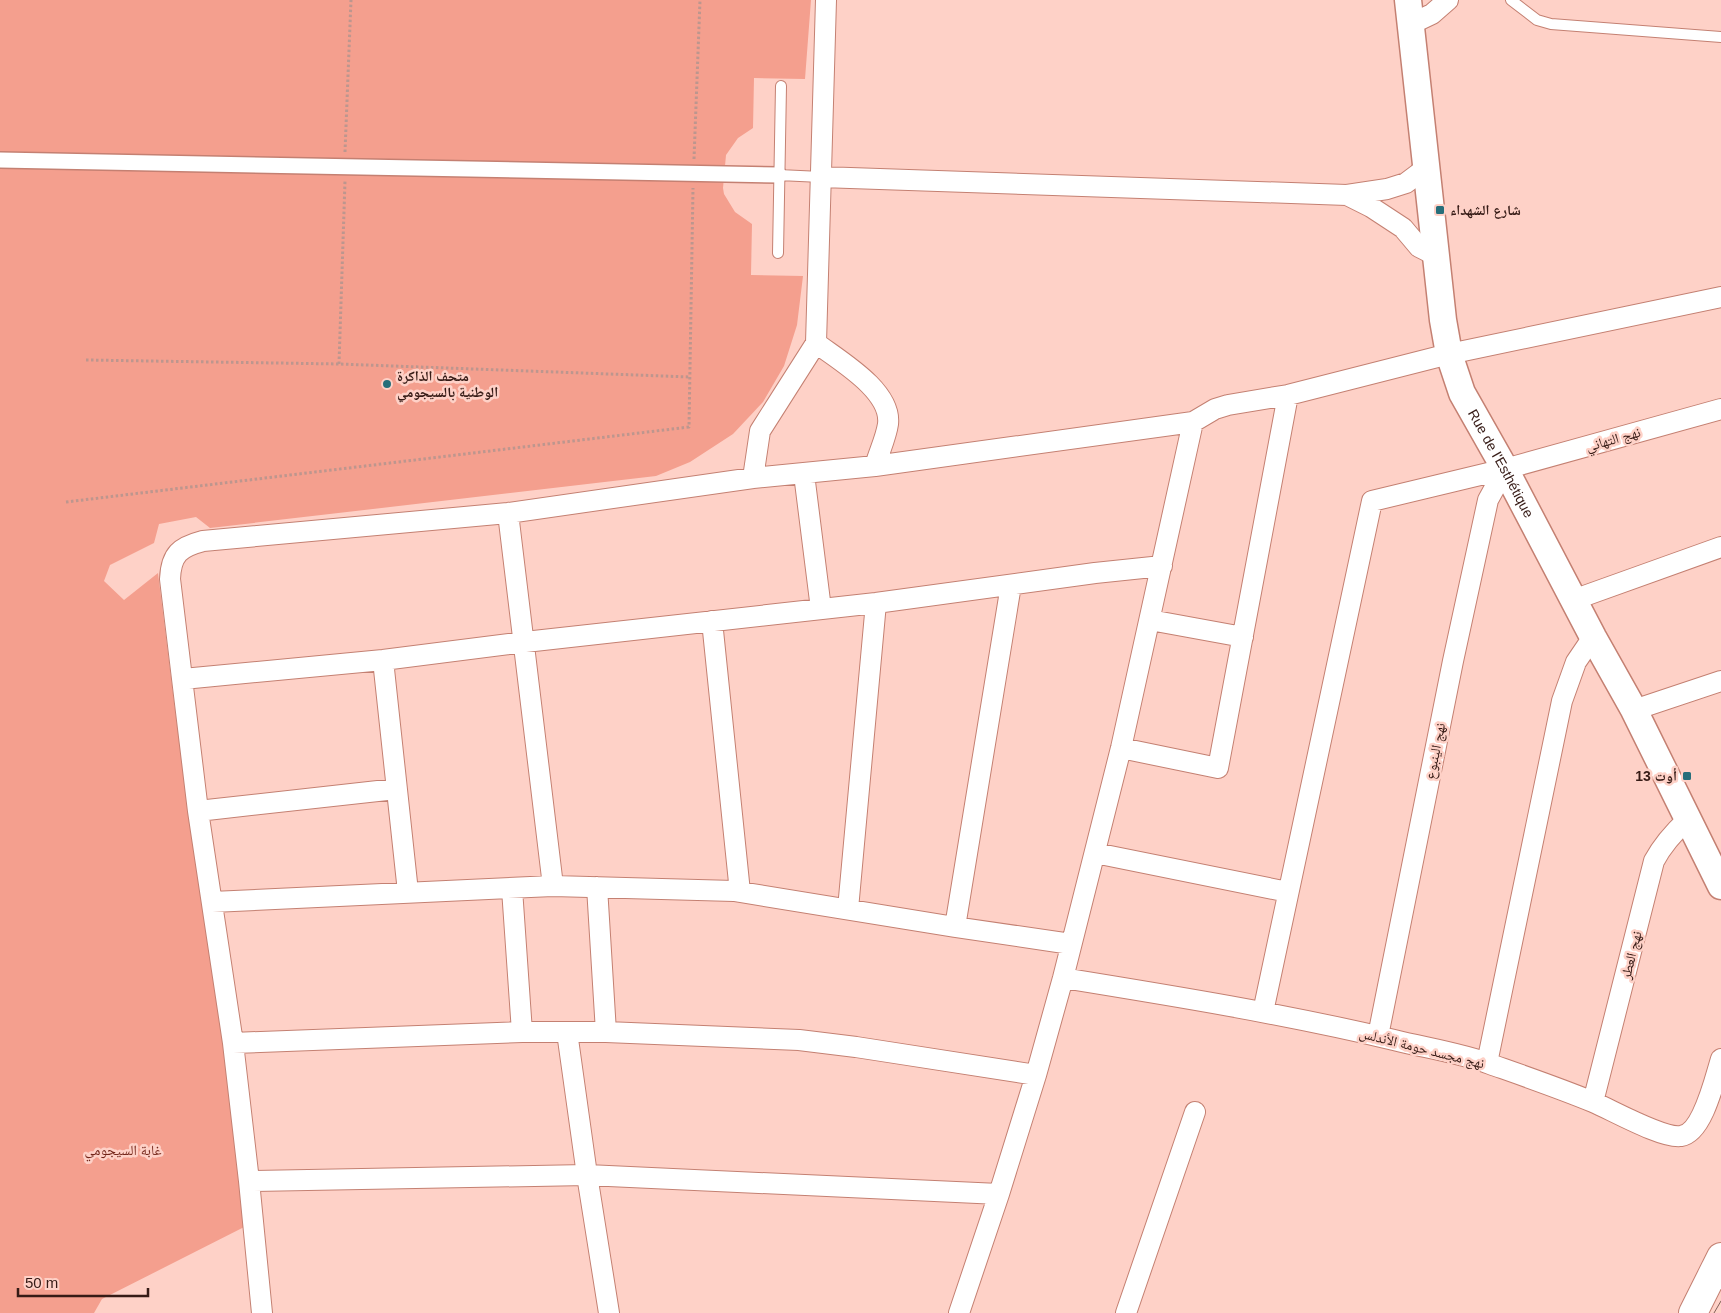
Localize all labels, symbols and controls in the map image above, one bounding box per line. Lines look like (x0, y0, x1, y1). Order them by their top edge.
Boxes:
place label: شارع الشهداء (1450, 202, 1521, 219)
marker: شارع الشهداء (1434, 204, 1446, 216)
place label: متحف الذاكرة الوطنية بالسيجومي (397, 368, 498, 403)
marker: متحف الذاكرة الوطنية بالسيجومي (381, 378, 393, 390)
street label: Rue de l'Esthétique (1465, 406, 1537, 520)
street label: نهج التهاني (1584, 424, 1643, 458)
street label: نهج الينبوع (1422, 721, 1450, 781)
place label: 13 أوت (1635, 768, 1677, 784)
marker: 13 أوت (1681, 770, 1693, 782)
street label: نهج العطر (1617, 929, 1647, 982)
street label: نهج مجسد حومة الأندلس (1357, 1025, 1486, 1073)
park label: غابة السيجومي (84, 1142, 162, 1162)
scale bar (18, 1266, 148, 1298)
text: 50 m (25, 1274, 58, 1291)

